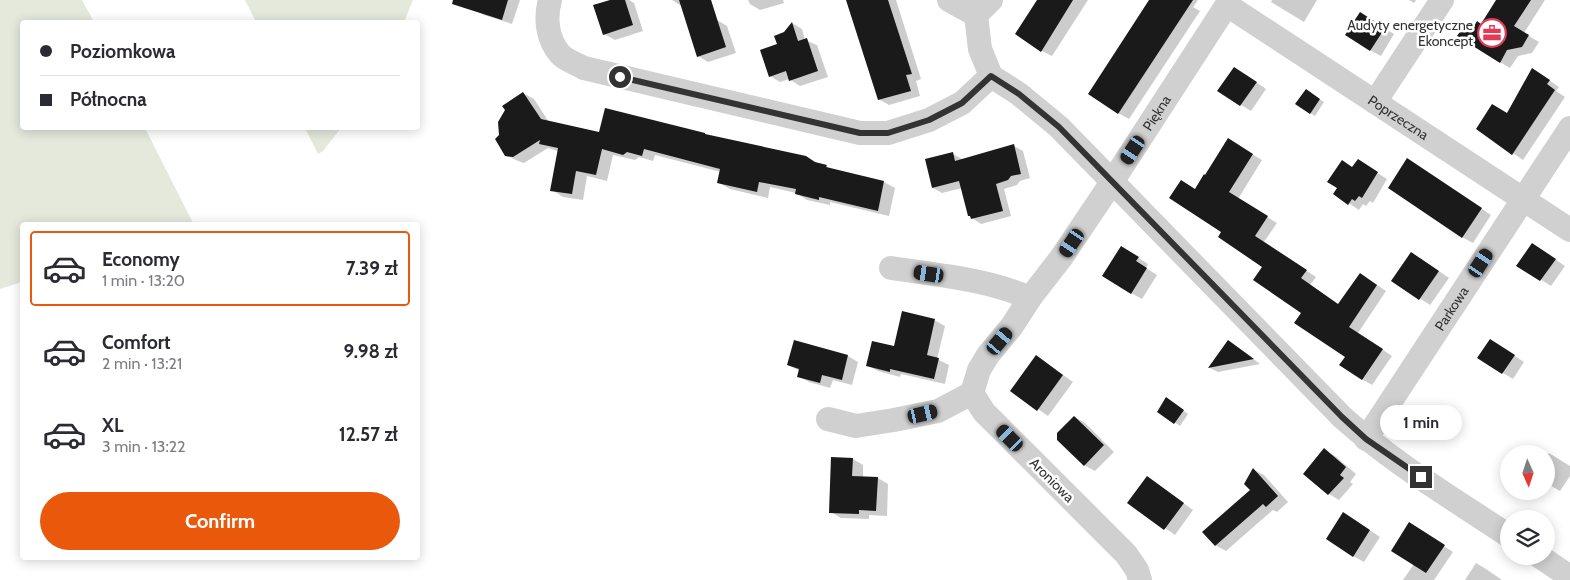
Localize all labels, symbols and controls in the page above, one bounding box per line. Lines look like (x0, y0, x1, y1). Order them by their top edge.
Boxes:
place label: Audyty energetyczne Ekoncept (1347, 16, 1473, 50)
office icon: Audyty energetyczne Ekoncept (1477, 18, 1507, 48)
text: Poziomkowa (70, 40, 175, 63)
route start (609, 66, 631, 88)
text: Północna (70, 88, 147, 111)
street label: Poprzeczna (1365, 91, 1432, 144)
street label: Piękna (1139, 92, 1175, 134)
car (1118, 133, 1147, 167)
car (1057, 226, 1086, 260)
icon: car (42, 246, 87, 291)
car (1466, 246, 1495, 280)
text: Economy (102, 248, 180, 271)
text: 7.39 zł (346, 257, 398, 280)
car (913, 264, 944, 284)
text: 1 min · 13:20 (102, 271, 185, 290)
street label: Parkowa (1430, 283, 1473, 334)
car (984, 325, 1015, 357)
icon: car (42, 329, 87, 374)
text: Comfort (102, 331, 171, 354)
text: 9.98 zł (343, 340, 398, 363)
text: 2 min · 13:21 (102, 354, 182, 373)
car (906, 403, 939, 425)
callout: 1 min (1380, 404, 1462, 440)
icon: car (42, 412, 87, 457)
text: 1 min (1403, 413, 1439, 432)
text: XL (102, 414, 123, 437)
car (994, 422, 1025, 454)
text: 12.57 zł (339, 423, 398, 446)
text: 3 min · 13:22 (102, 437, 186, 456)
north arrow (1500, 445, 1555, 500)
map controls (1500, 445, 1555, 565)
street label: Aroniowa (1026, 454, 1078, 506)
route end (1410, 466, 1432, 488)
button: Confirm (40, 492, 400, 550)
button: layers (1500, 510, 1555, 565)

